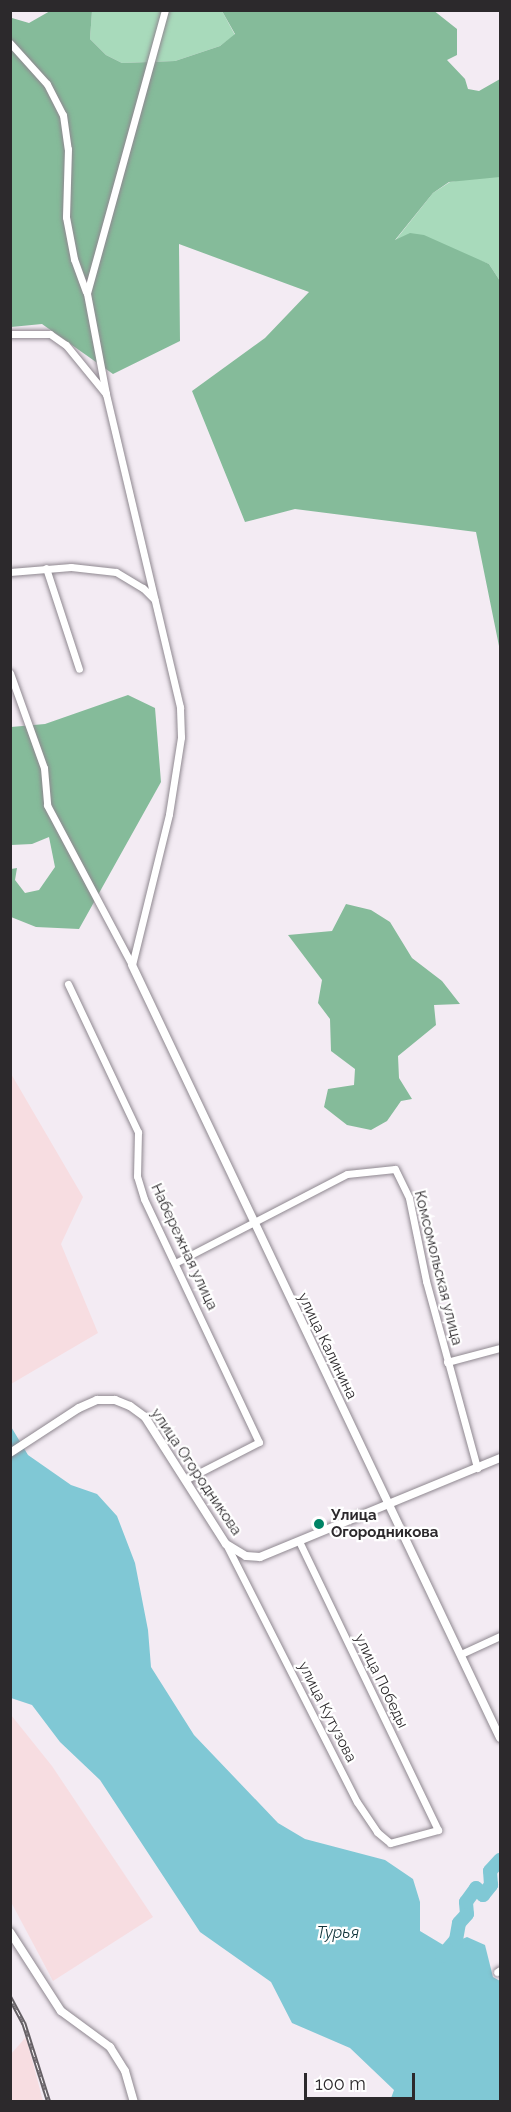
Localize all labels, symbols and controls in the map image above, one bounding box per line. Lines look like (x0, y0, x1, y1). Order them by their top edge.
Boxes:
street label: Набережная улица (147, 1181, 221, 1313)
street label: Комсомольская улица (410, 1189, 466, 1347)
street label: улица Калинина (293, 1290, 361, 1402)
street label: улица Огородникова (147, 1405, 245, 1539)
place label: Улица Огородникова (331, 1506, 438, 1541)
marker: Улица Огородникова (312, 1517, 326, 1531)
street label: улица Победы (350, 1631, 412, 1731)
street label: улица Кутузова (294, 1659, 360, 1765)
water label: Турья (317, 1923, 359, 1943)
scale bar (307, 2061, 418, 2099)
text: 100 m (315, 2073, 366, 2094)

